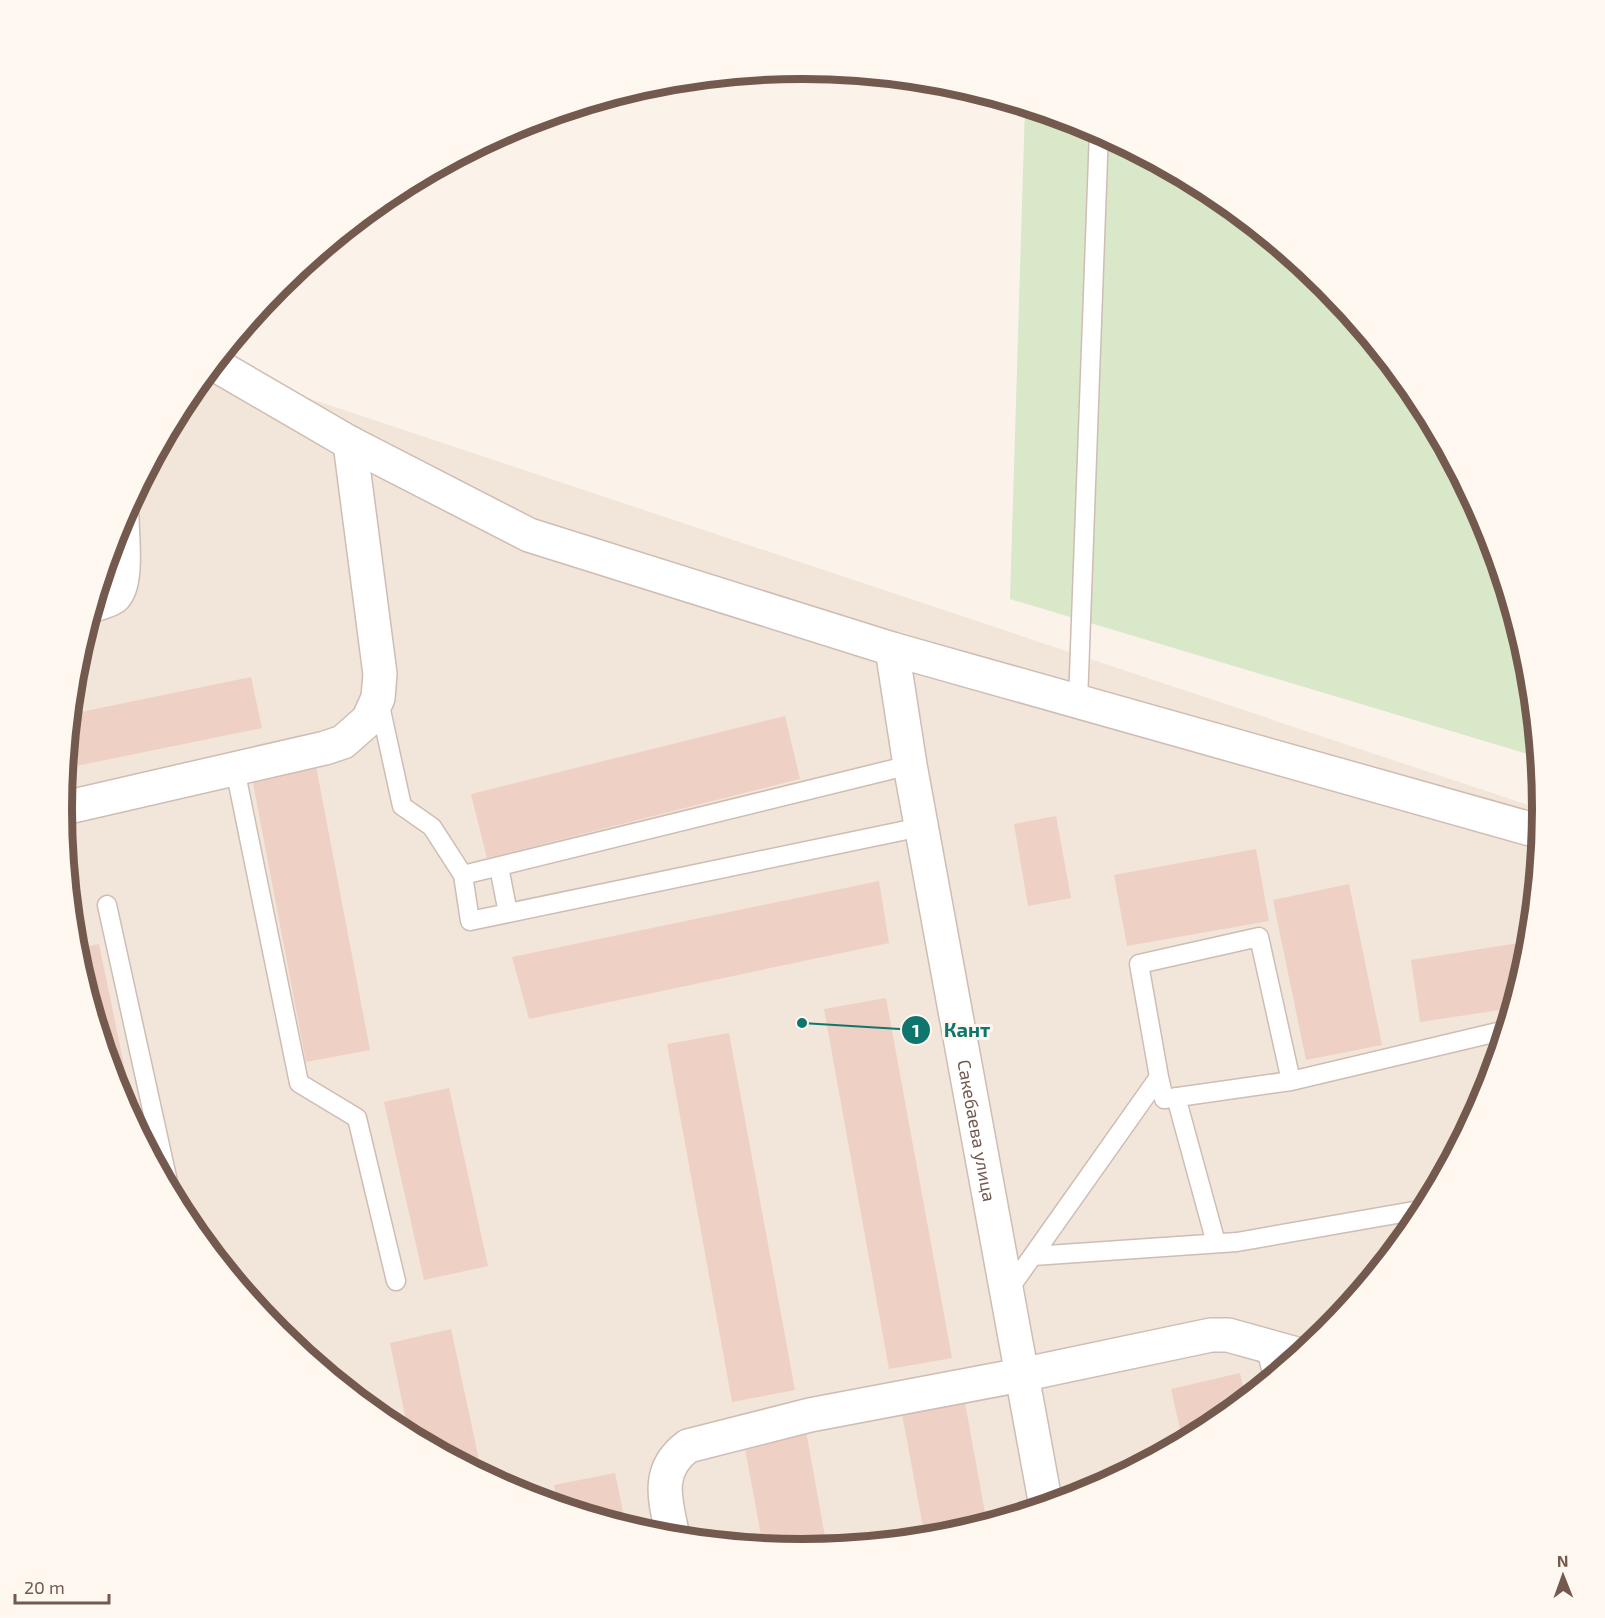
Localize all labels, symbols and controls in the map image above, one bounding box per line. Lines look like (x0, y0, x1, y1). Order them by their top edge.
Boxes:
callout: Кант (901, 1011, 1002, 1049)
text: Кант (944, 1017, 990, 1041)
text: 1 (912, 1019, 920, 1041)
street label: Сакебаева улица (953, 1058, 1001, 1203)
north arrow (1533, 1546, 1593, 1606)
text: N (1557, 1551, 1569, 1570)
scale bar (15, 1567, 110, 1605)
text: 20 m (24, 1576, 65, 1598)

